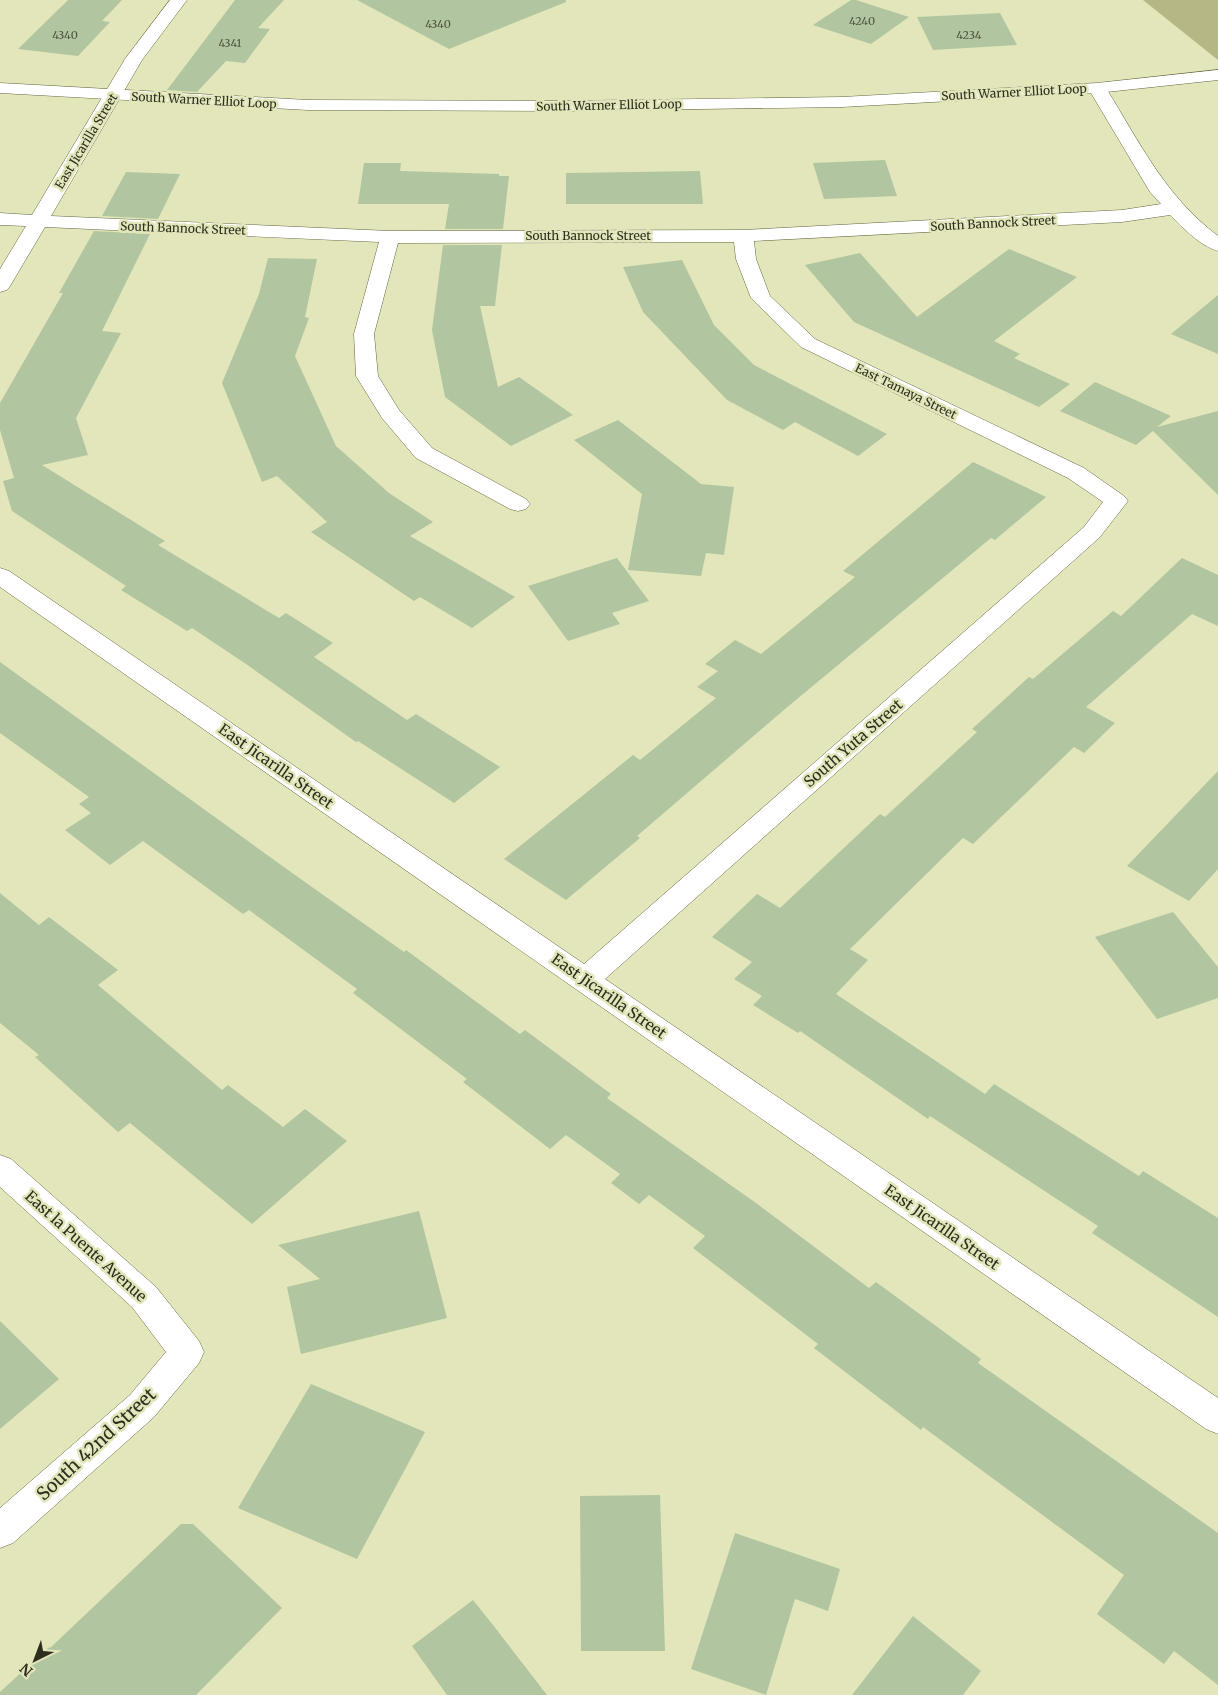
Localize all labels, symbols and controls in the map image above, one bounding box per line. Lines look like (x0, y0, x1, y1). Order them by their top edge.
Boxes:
house number: 4240 (849, 14, 875, 28)
house number: 4340 (425, 17, 451, 31)
house number: 4340 (52, 28, 78, 42)
house number: 4234 (956, 28, 982, 42)
house number: 4341 (219, 36, 241, 50)
street label: South Warner Elliot Loop (941, 81, 1087, 103)
street label: South Warner Elliot Loop (131, 89, 277, 111)
street label: East Jicarilla Street (52, 90, 121, 191)
street label: South Warner Elliot Loop (536, 96, 682, 114)
street label: South Bannock Street (930, 212, 1056, 234)
street label: South Bannock Street (120, 218, 246, 238)
street label: South Bannock Street (525, 228, 651, 243)
street label: East Tamaya Street (853, 360, 959, 422)
street label: South Yuta Street (800, 695, 906, 791)
street label: East Jicarilla Street (215, 719, 337, 813)
street label: East Jicarilla Street (548, 949, 670, 1043)
street label: East Jicarilla Street (881, 1180, 1003, 1274)
street label: East la Puente Avenue (21, 1186, 151, 1306)
street label: South 42nd Street (32, 1383, 160, 1505)
north arrow (10, 1635, 60, 1685)
text: N (16, 1659, 36, 1680)

